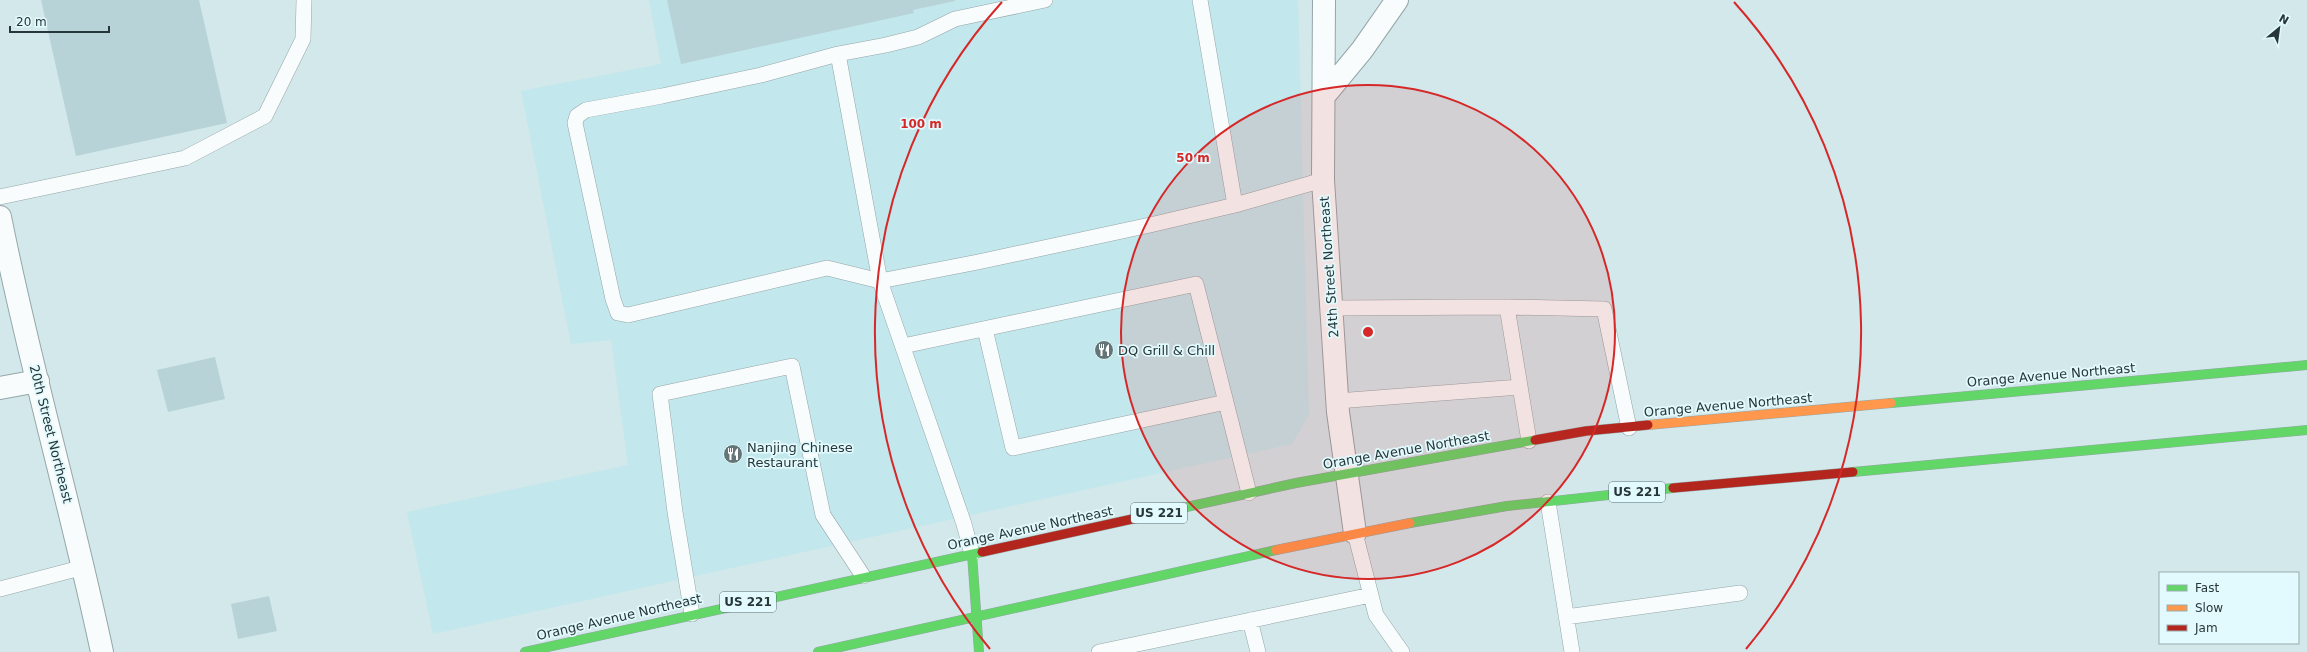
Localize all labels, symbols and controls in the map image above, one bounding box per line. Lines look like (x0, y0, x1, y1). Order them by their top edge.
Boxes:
scale bar (10, 8, 109, 34)
north arrow (2259, 8, 2299, 48)
text: N (2276, 12, 2291, 28)
text: 20 m (16, 15, 47, 29)
text: 100 m (900, 117, 942, 131)
text: 50 m (1176, 151, 1210, 165)
street label: 24th Street Northeast (1317, 196, 1341, 338)
centre of rings (1361, 325, 1375, 339)
restaurant icon: DQ Grill & Chill (1093, 339, 1115, 361)
place label: DQ Grill & Chill (1118, 343, 1215, 358)
street label: Orange Avenue Northeast (1966, 360, 2136, 390)
street label: 20th Street Northeast (27, 363, 75, 505)
street label: Orange Avenue Northeast (1643, 390, 1813, 420)
street label: Orange Avenue Northeast (1322, 428, 1490, 472)
place label: Nanjing Chinese Restaurant (747, 440, 853, 470)
restaurant icon: Nanjing Chinese Restaurant (722, 443, 744, 465)
road number: US 221 (1609, 482, 1665, 502)
street label: Orange Avenue Northeast (946, 503, 1114, 553)
road number: US 221 (1131, 503, 1187, 523)
legend (2159, 572, 2299, 644)
text: Fast (2195, 581, 2219, 595)
street label: Orange Avenue Northeast (535, 591, 703, 643)
road number: US 221 (720, 592, 776, 612)
text: Slow (2195, 601, 2223, 615)
text: Jam (2194, 621, 2218, 635)

